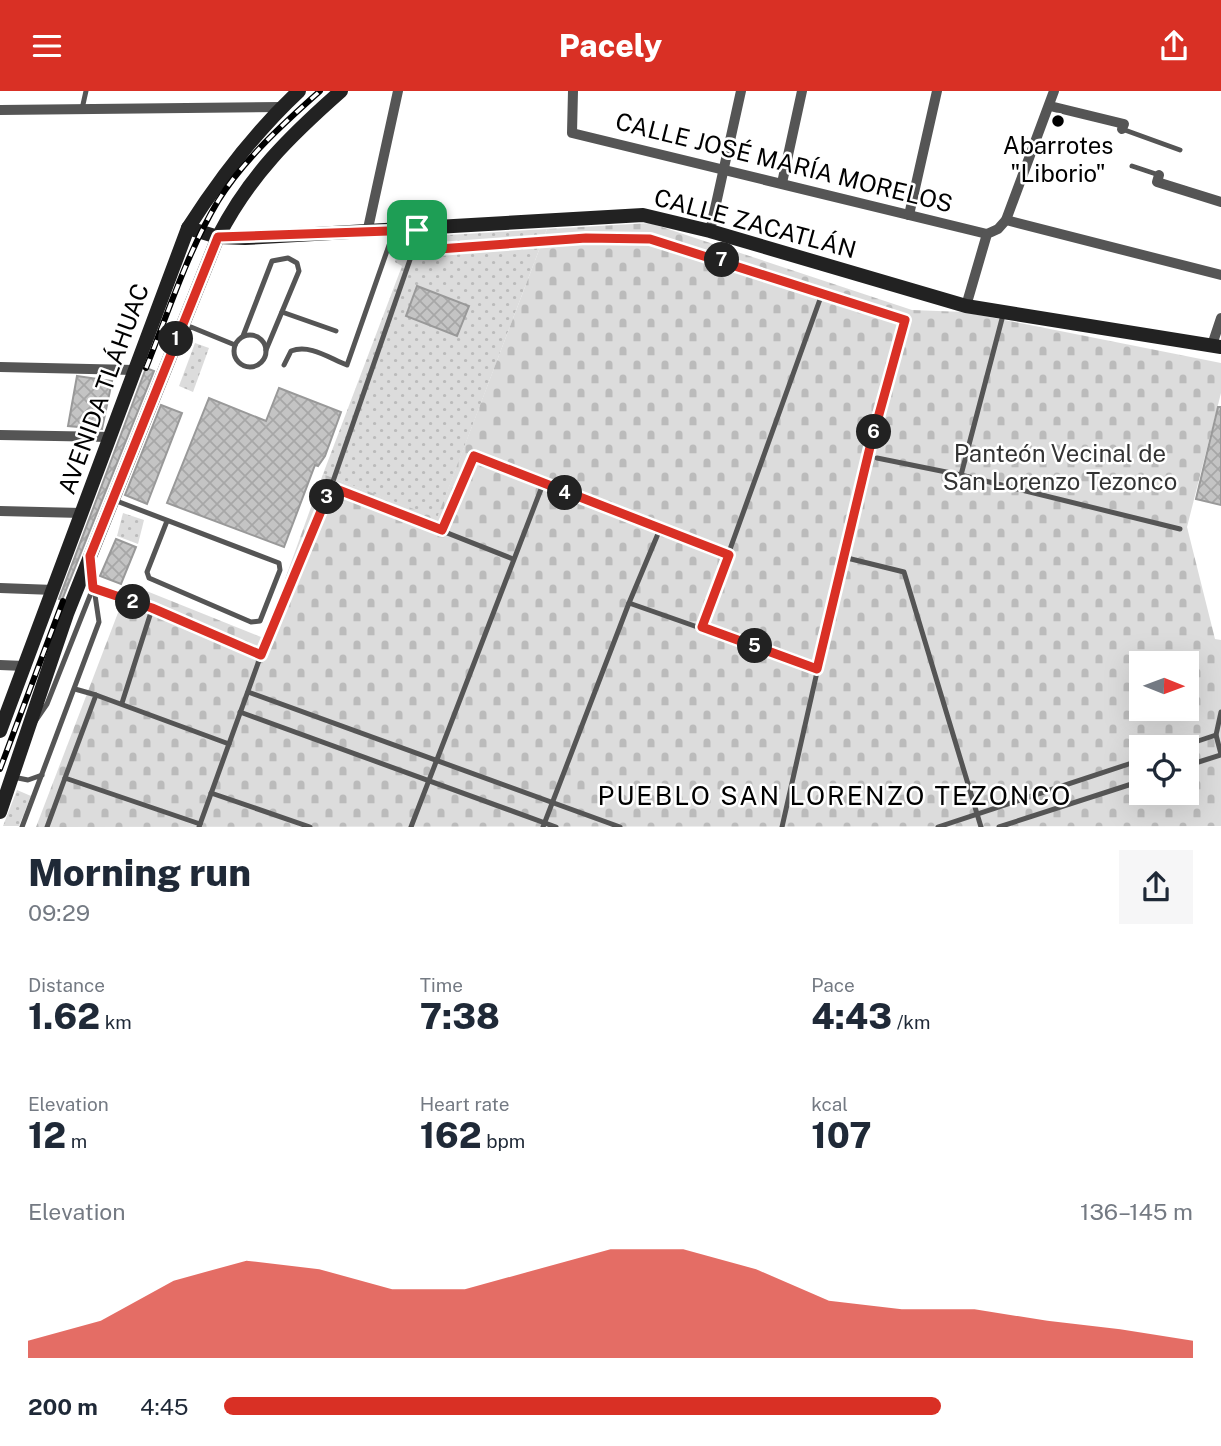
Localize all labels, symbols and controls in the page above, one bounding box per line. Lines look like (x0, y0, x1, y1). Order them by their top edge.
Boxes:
icon: menu (28, 27, 66, 65)
text: Pacely (559, 27, 662, 64)
icon: share (1155, 27, 1193, 65)
street label: CALLE JOSÉ MARÍA MORELOS (613, 107, 956, 218)
marker: Abarrotes "Liborio" (1050, 113, 1066, 129)
place label: Abarrotes "Liborio" (1003, 131, 1113, 187)
street label: CALLE ZACATLÁN (651, 183, 859, 263)
pin (387, 200, 447, 260)
icon: arrive (398, 211, 436, 249)
pin: 7 (704, 243, 740, 277)
text: 7 (716, 248, 727, 270)
street label: AVENIDA TLÁHUAC (52, 280, 154, 498)
pin: 1 (158, 321, 194, 357)
text: 1 (171, 327, 180, 349)
pin: 6 (856, 415, 892, 449)
text: 6 (867, 420, 880, 442)
park label: Panteón Vecinal de San Lorenzo Tezonco (943, 439, 1177, 495)
pin: 4 (548, 475, 582, 511)
pin: 3 (310, 479, 344, 515)
text: 4 (558, 481, 571, 503)
text: 3 (320, 485, 333, 507)
pin: 2 (116, 585, 150, 619)
text: 2 (126, 590, 139, 612)
pin: 5 (738, 629, 772, 663)
text: 5 (748, 634, 761, 656)
north arrow (1129, 651, 1199, 721)
map controls (1129, 651, 1199, 805)
button: locate (1129, 735, 1199, 805)
district label: PUEBLO SAN LORENZO TEZONCO (598, 780, 1072, 811)
text: Morning run (28, 850, 251, 895)
button: share (1119, 850, 1193, 924)
text: 09:29 (28, 899, 90, 926)
text: Distance (28, 974, 105, 996)
text: Time (420, 974, 463, 996)
text: Pace (811, 974, 855, 996)
text: 1.62 (28, 996, 100, 1037)
text: 7:38 (420, 996, 500, 1037)
text: 4:43 (811, 996, 892, 1037)
text: km (100, 1011, 132, 1033)
text: /km (892, 1011, 930, 1033)
text: Elevation (28, 1093, 109, 1115)
text: Heart rate (420, 1093, 509, 1115)
text: kcal (811, 1093, 848, 1115)
text: 12 (28, 1115, 66, 1156)
text: 162 (420, 1115, 482, 1156)
text: 107 (811, 1115, 872, 1156)
text: m (66, 1130, 87, 1152)
text: bpm (482, 1130, 525, 1152)
text: Elevation (28, 1198, 126, 1225)
text: 136–145 m (1080, 1198, 1193, 1225)
text: 200 m (28, 1393, 98, 1420)
text: 4:45 (140, 1393, 188, 1420)

